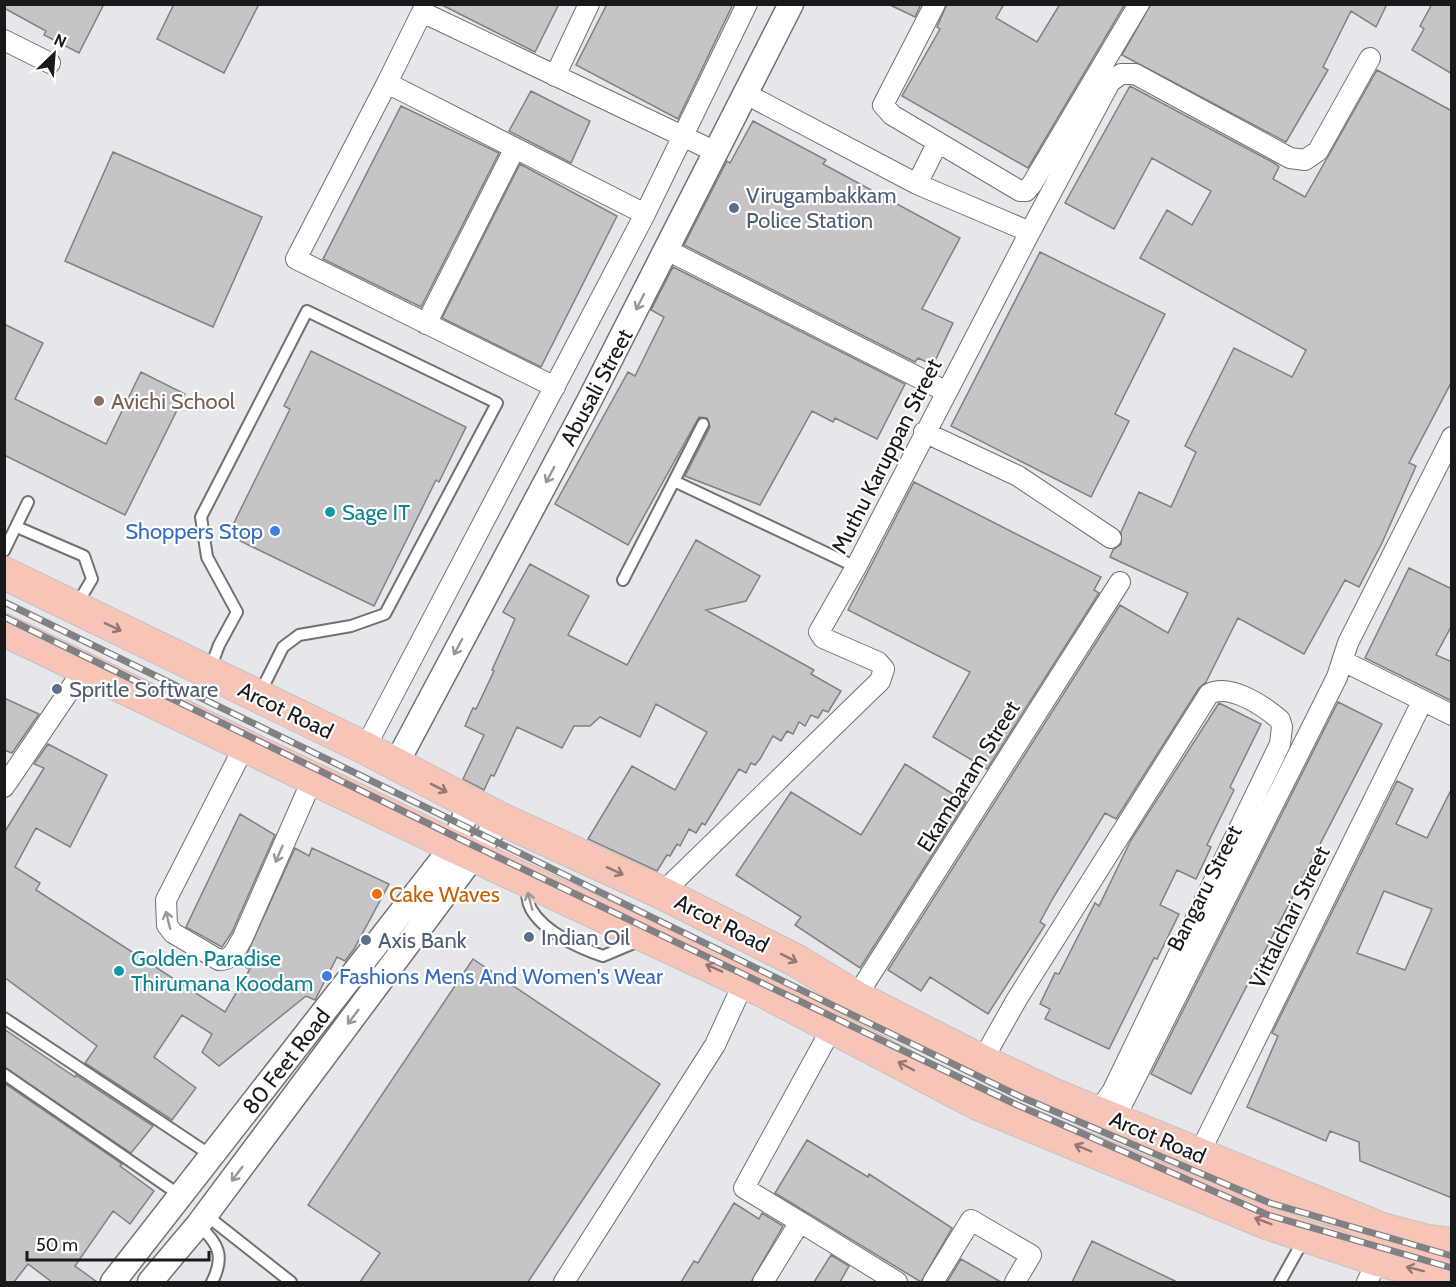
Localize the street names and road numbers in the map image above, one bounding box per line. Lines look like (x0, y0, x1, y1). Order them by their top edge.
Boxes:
street label: Abusali Street (554, 324, 639, 450)
street label: Muthu Karuppan Street (826, 354, 948, 558)
street label: Arcot Road (234, 676, 338, 745)
street label: Ekambaram Street (911, 695, 1026, 857)
street label: Bangaru Street (1161, 820, 1248, 956)
street label: Vittalchari Street (1243, 841, 1336, 993)
street label: Arcot Road (670, 888, 773, 959)
street label: 80 Feet Road (237, 1003, 336, 1120)
street label: Arcot Road (1106, 1105, 1210, 1170)

